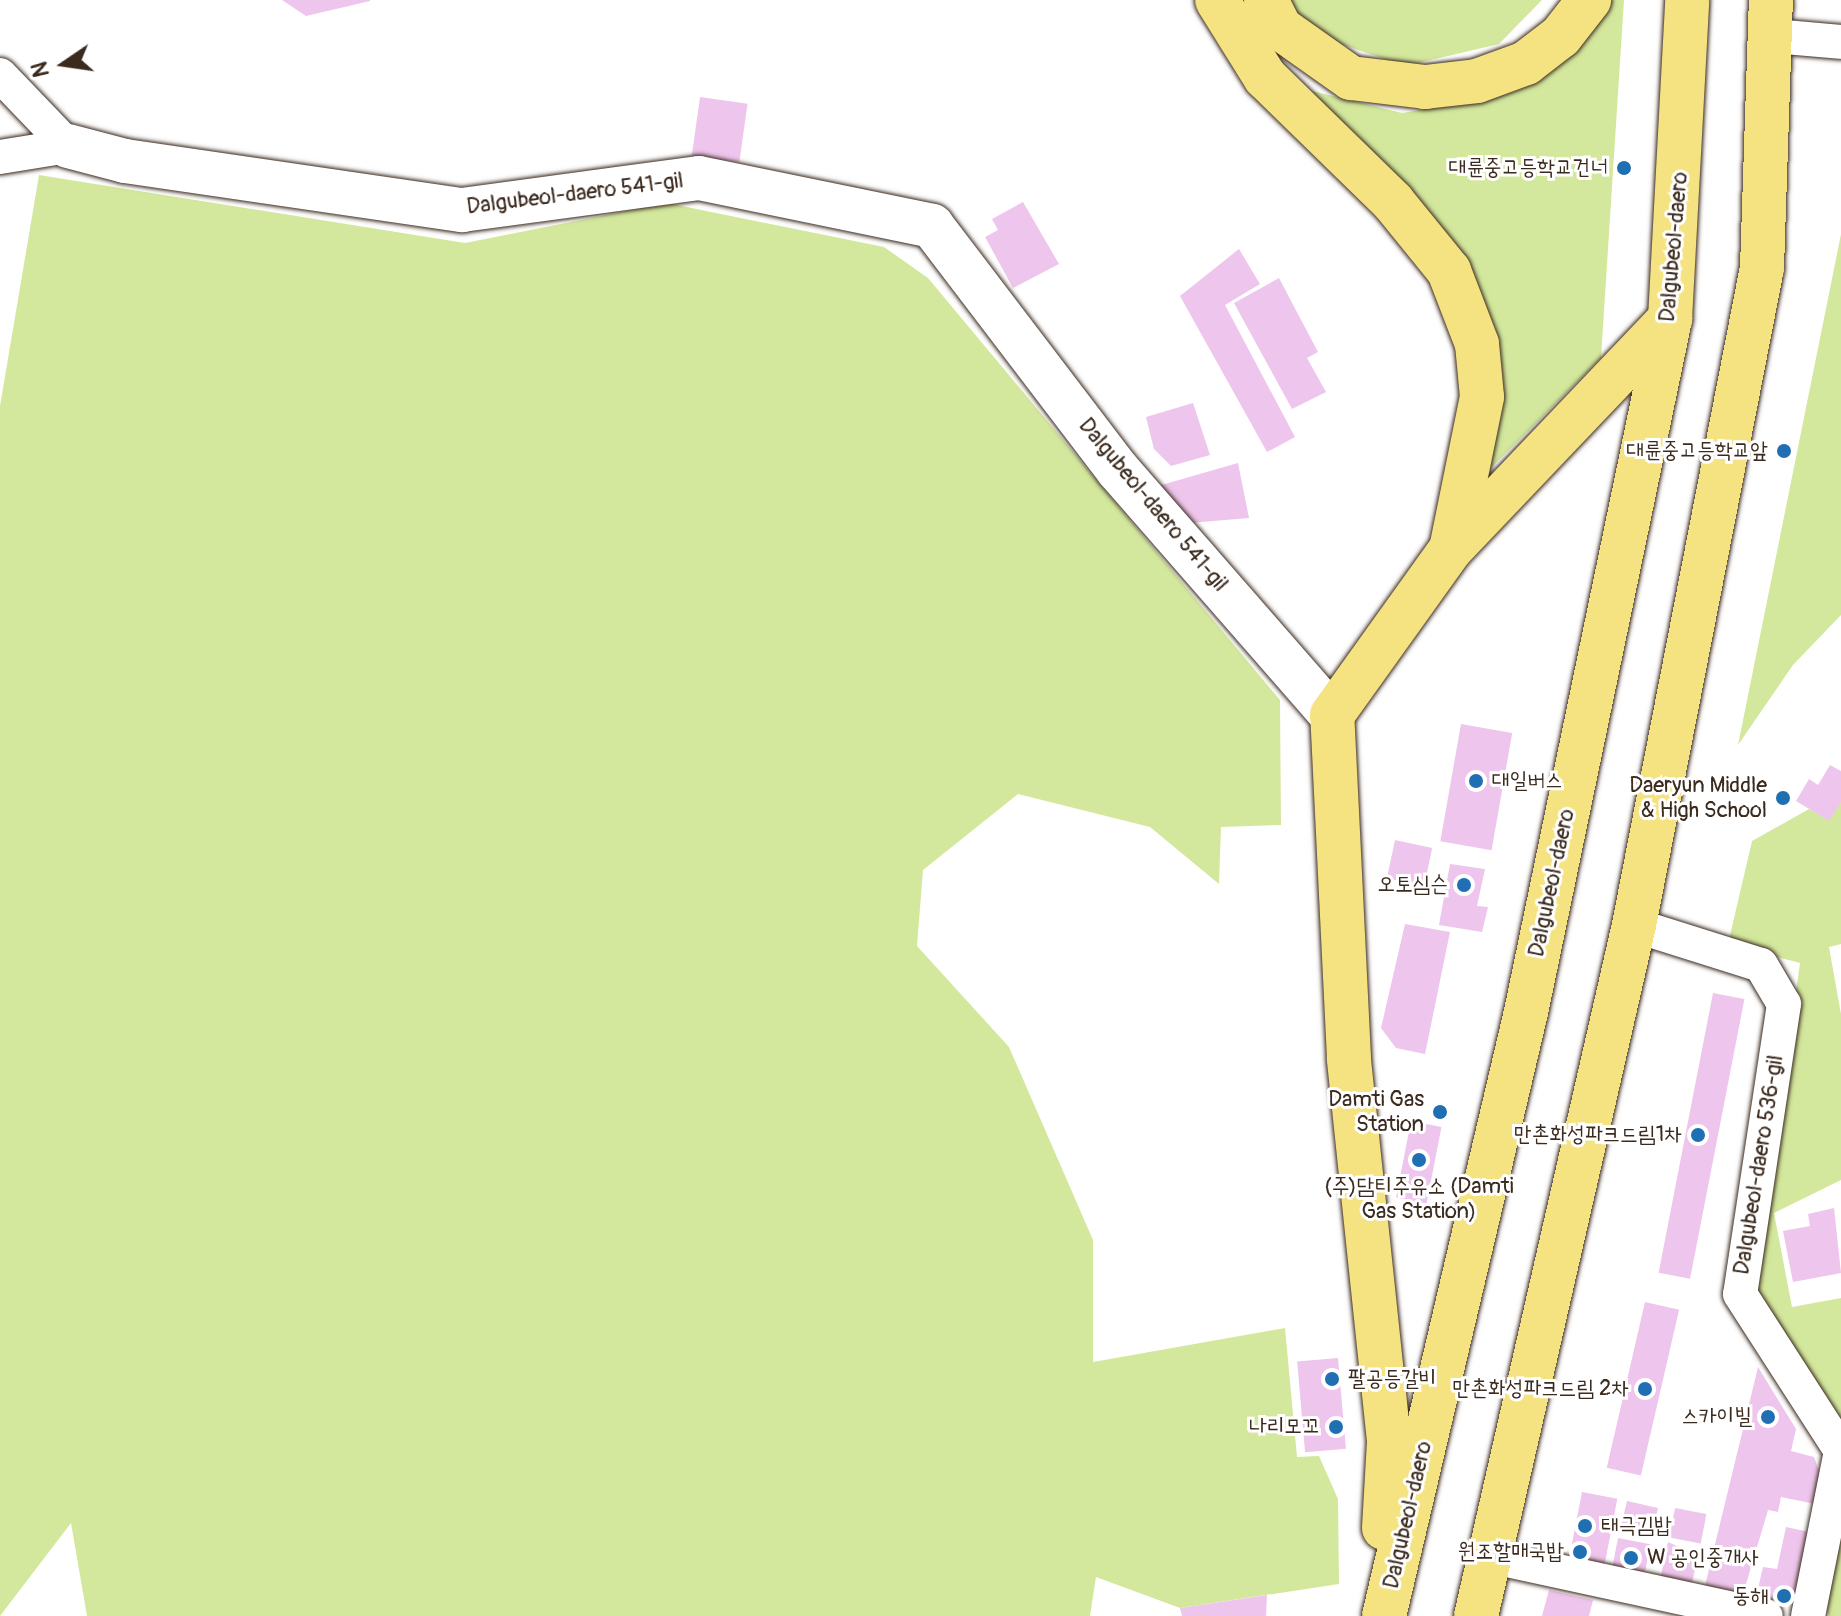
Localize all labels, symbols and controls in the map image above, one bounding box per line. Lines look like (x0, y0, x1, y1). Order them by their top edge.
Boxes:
north arrow (24, 24, 104, 104)
text: N (25, 59, 56, 80)
place label: 대륜중고등학교건너 (1449, 155, 1608, 181)
marker: 대륜중고등학교건너 (1615, 159, 1633, 177)
street label: Dalgubeol-daero 541-gil (465, 168, 685, 220)
street label: Dalgubeol-daero (1654, 171, 1694, 323)
street label: Dalgubeol-daero 541-gil (1073, 413, 1233, 597)
place label: 대륜중고등학교앞 (1626, 438, 1768, 464)
marker: 대륜중고등학교앞 (1775, 442, 1793, 460)
place label: 대일버스 (1492, 768, 1563, 794)
marker: 대일버스 (1467, 772, 1485, 790)
place label: Daeryun Middle & High School (1629, 772, 1767, 824)
marker: Daeryun Middle & High School (1774, 789, 1792, 807)
street label: Dalgubeol-daero (1523, 807, 1581, 959)
place label: 오토심슨 (1377, 872, 1448, 898)
marker: 오토심슨 (1455, 876, 1473, 894)
street label: Dalgubeol-daero 536-gil (1729, 1053, 1789, 1277)
place label: Damti Gas Station (1328, 1086, 1424, 1138)
marker: Damti Gas Station (1431, 1103, 1449, 1121)
place label: 만촌화성파크드림1차 (1514, 1122, 1682, 1148)
marker: 만촌화성파크드림1차 (1689, 1126, 1707, 1144)
marker: (주)담티주유소 (Damti Gas Station) (1410, 1151, 1428, 1169)
place label: (주)담티주유소 (Damti Gas Station) (1324, 1173, 1514, 1224)
place label: 팔공등갈비 (1348, 1366, 1437, 1392)
marker: 팔공등갈비 (1323, 1370, 1341, 1388)
place label: 만촌화성파크드림 2차 (1453, 1376, 1629, 1402)
marker: 만촌화성파크드림 2차 (1636, 1380, 1654, 1398)
place label: 스카이빌 (1681, 1404, 1752, 1430)
marker: 스카이빌 (1759, 1408, 1777, 1426)
place label: 나리모꼬 (1249, 1414, 1320, 1440)
marker: 나리모꼬 (1327, 1418, 1345, 1436)
street label: Dalgubeol-daero (1378, 1439, 1438, 1591)
place label: 태극김밥 (1601, 1513, 1672, 1539)
marker: 태극김밥 (1576, 1517, 1594, 1535)
place label: 원조할매국밥 (1458, 1539, 1564, 1565)
marker: 원조할매국밥 (1571, 1543, 1589, 1561)
place label: W 공인중개사 (1647, 1545, 1759, 1571)
marker: W 공인중개사 (1622, 1549, 1640, 1567)
place label: 동해 (1733, 1583, 1768, 1609)
marker: 동해 (1775, 1587, 1793, 1605)

